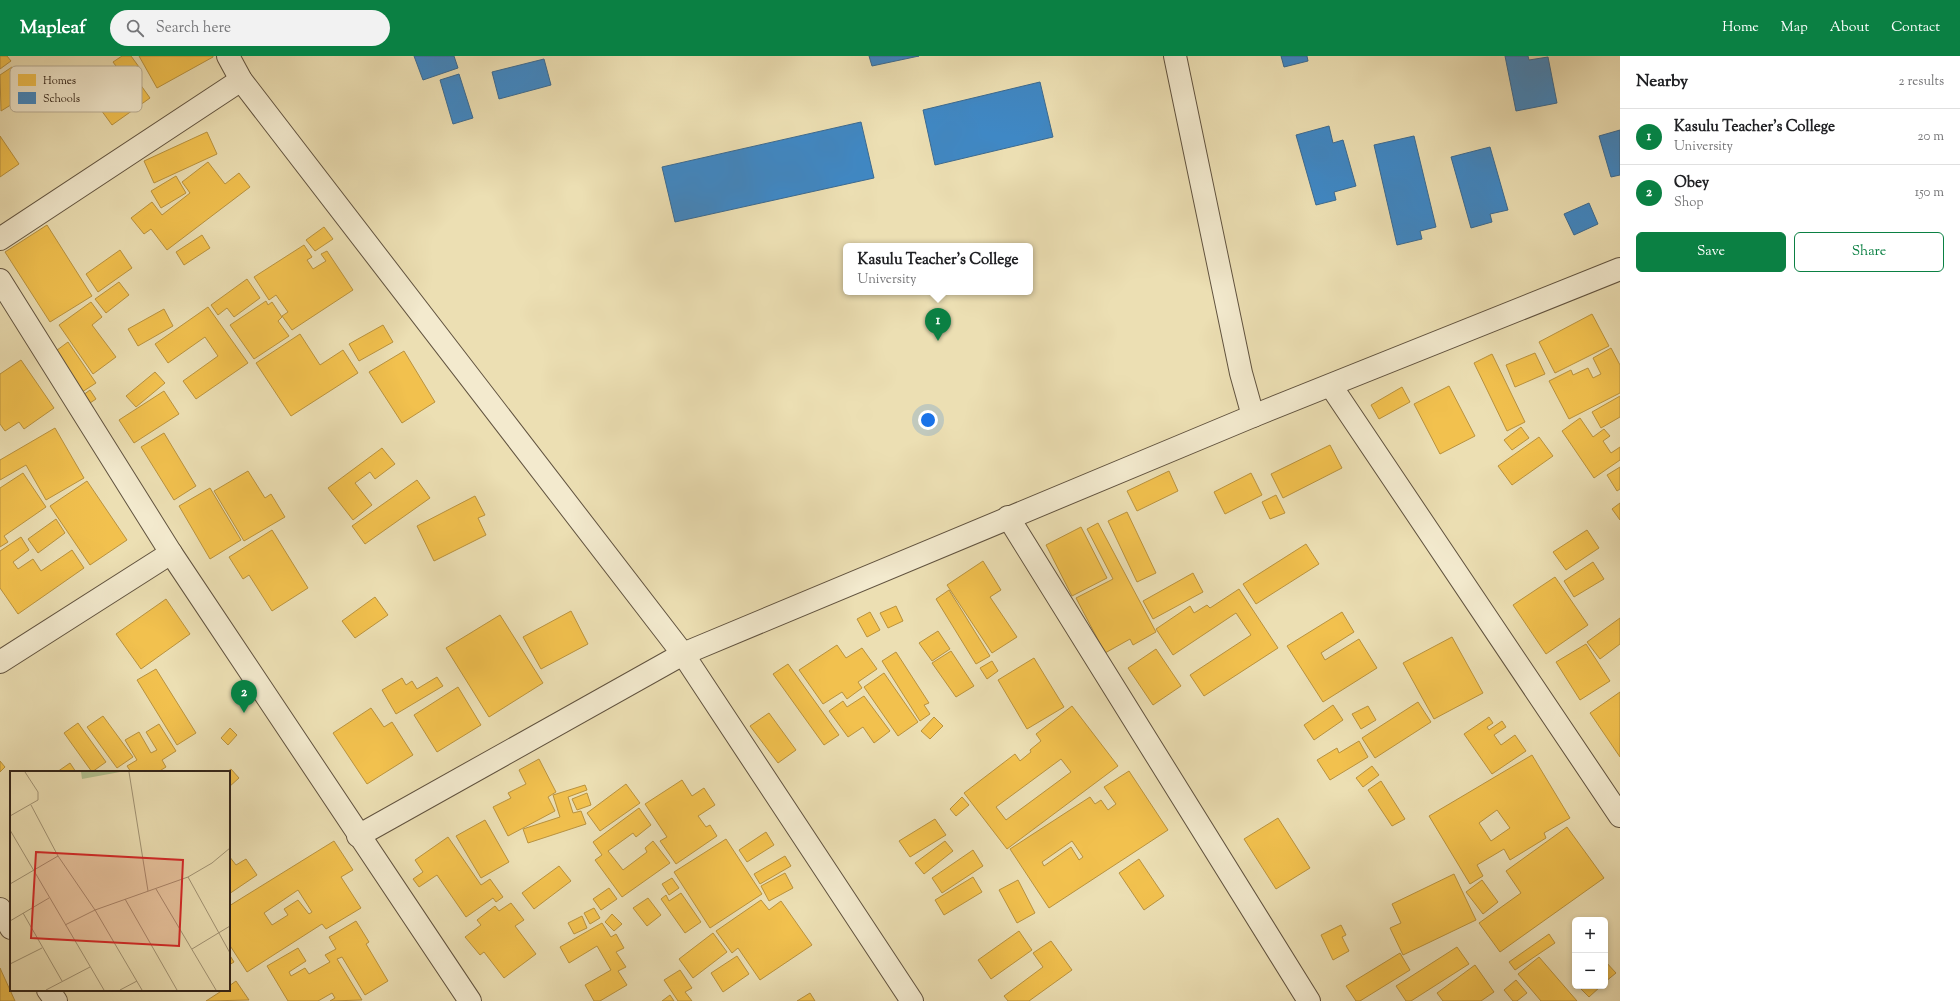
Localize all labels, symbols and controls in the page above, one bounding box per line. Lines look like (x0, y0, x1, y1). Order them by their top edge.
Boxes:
search box (110, 10, 390, 46)
text: Mapleaf (20, 15, 86, 42)
icon: search (124, 17, 146, 39)
text: Search here (156, 18, 231, 39)
text: Home (1722, 18, 1759, 38)
text: Map (1781, 18, 1808, 38)
text: About (1830, 18, 1869, 38)
text: Contact (1891, 18, 1940, 38)
legend (10, 66, 142, 112)
text: Nearby (1636, 70, 1688, 94)
text: Homes (43, 73, 76, 89)
text: 2 results (1899, 73, 1944, 91)
text: Schools (43, 91, 80, 107)
text: Kasulu Teacher's College (1674, 117, 1835, 138)
text: 1 (1647, 128, 1651, 146)
text: 20 m (1918, 128, 1944, 146)
text: University (1674, 138, 1733, 156)
text: Obey (1674, 173, 1709, 194)
text: 2 (1646, 184, 1652, 202)
text: 150 m (1915, 184, 1944, 202)
text: Shop (1674, 194, 1703, 212)
button: Save (1636, 232, 1786, 272)
button: Share (1794, 232, 1944, 272)
popup (843, 243, 1033, 295)
text: Kasulu Teacher's College (858, 250, 1018, 271)
text: University (858, 271, 916, 289)
pin: 1 (925, 308, 951, 341)
your location (918, 410, 938, 430)
pin: 2 (231, 680, 257, 713)
inset map (10, 771, 230, 991)
map controls (1572, 917, 1608, 989)
button: + (1572, 917, 1608, 953)
button: − (1572, 953, 1608, 989)

